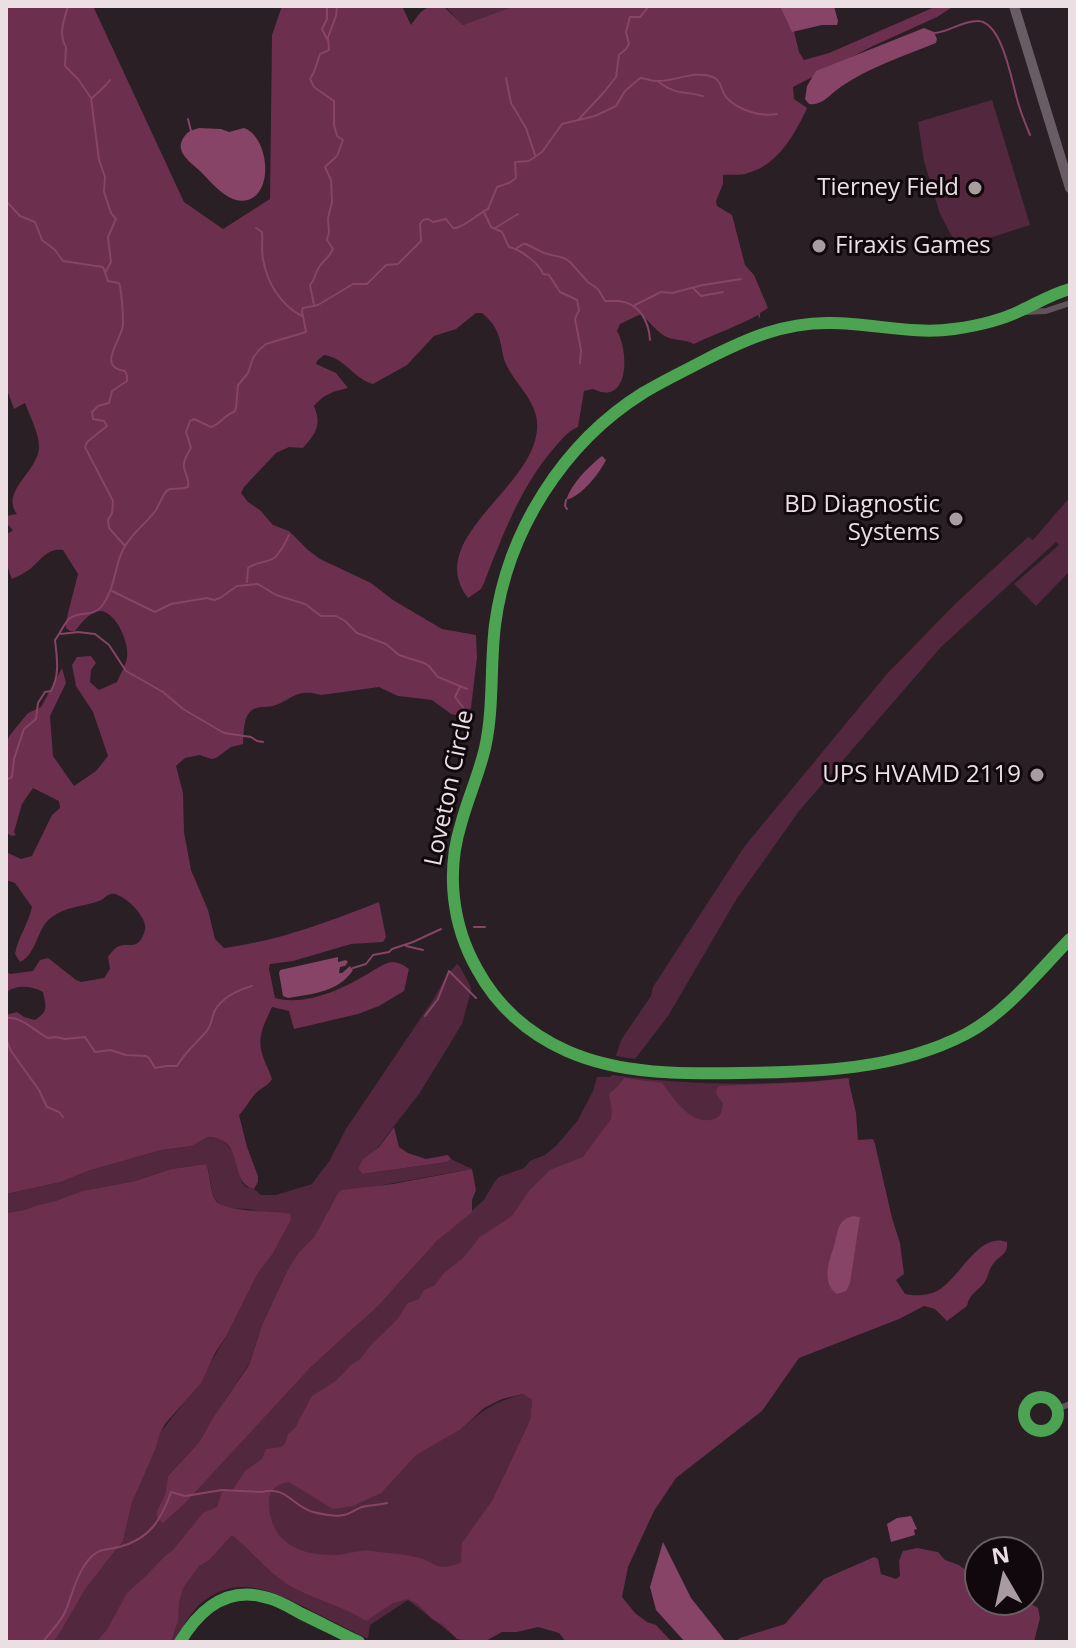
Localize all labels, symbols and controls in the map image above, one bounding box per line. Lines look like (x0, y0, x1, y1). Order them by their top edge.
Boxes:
place label: Tierney Field (817, 174, 959, 202)
marker: Tierney Field (966, 179, 984, 197)
place label: Firaxis Games (835, 232, 991, 260)
marker: Firaxis Games (810, 237, 828, 255)
place label: BD Diagnostic Systems (784, 491, 940, 547)
marker: BD Diagnostic Systems (947, 510, 965, 528)
street label: Loveton Circle (419, 708, 481, 868)
place label: UPS HVAMD 2119 (822, 761, 1021, 789)
marker: UPS HVAMD 2119 (1028, 766, 1046, 784)
north arrow (964, 1536, 1044, 1616)
text: N (989, 1538, 1012, 1570)

